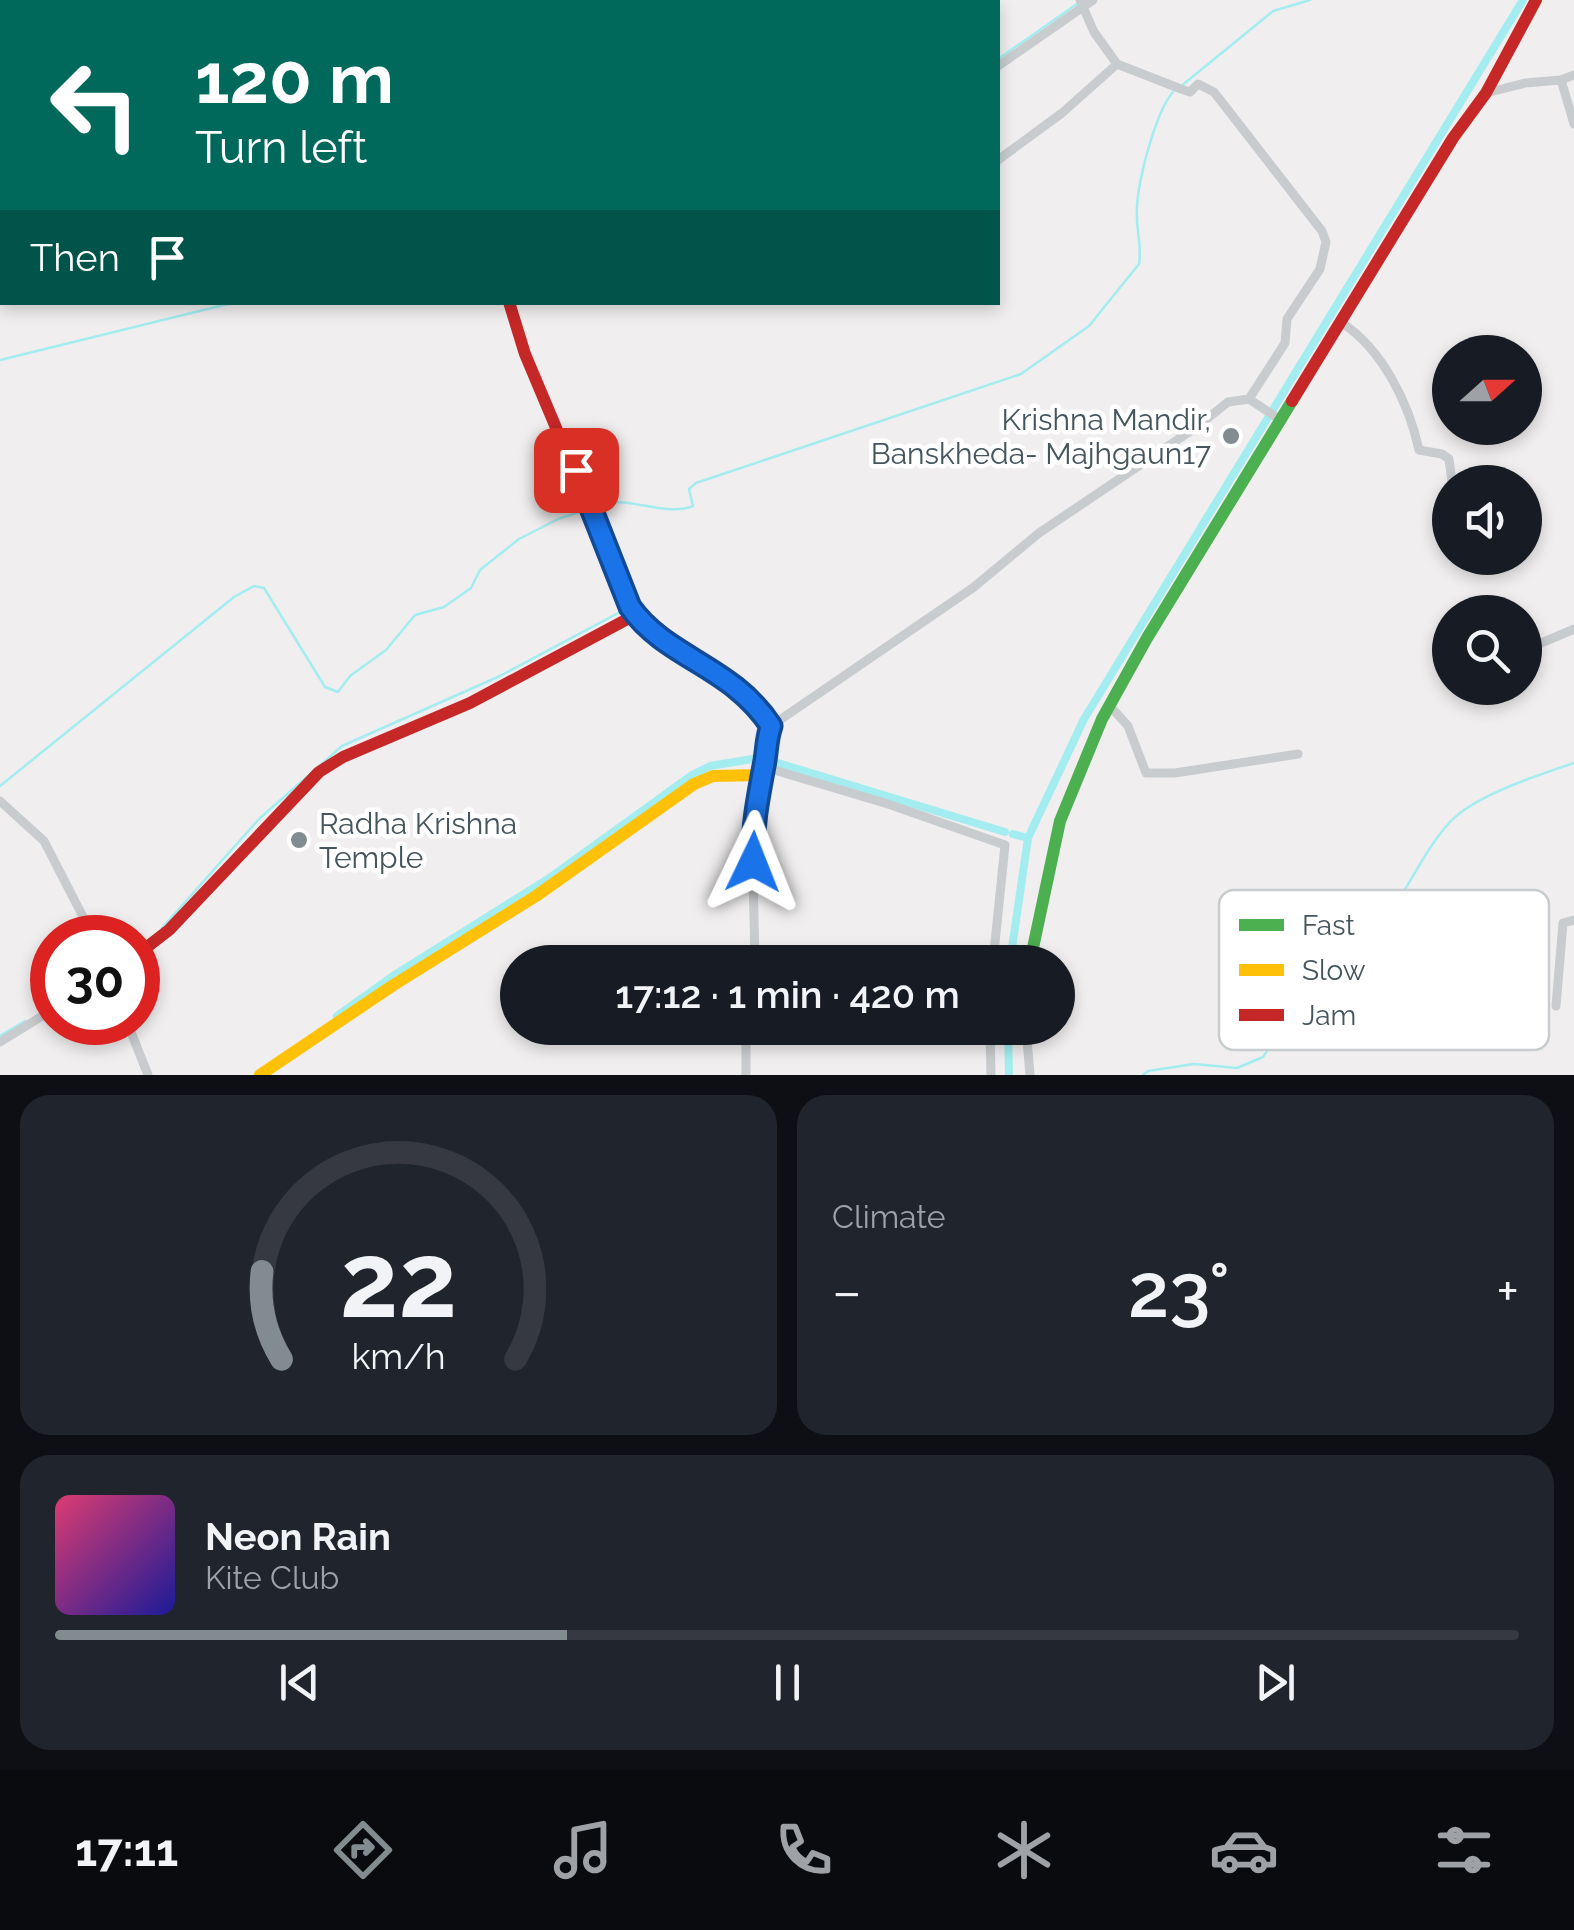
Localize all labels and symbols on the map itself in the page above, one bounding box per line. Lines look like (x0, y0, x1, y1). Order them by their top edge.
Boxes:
north arrow (1432, 335, 1542, 445)
place label: Krishna Mandir, Banskheda- Majhgaun17 (871, 402, 1211, 471)
marker: Krishna Mandir, Banskheda- Majhgaun17 (1220, 425, 1242, 447)
pin (534, 428, 619, 513)
place label: Radha Krishna Temple (319, 806, 517, 875)
position arrow (701, 810, 805, 914)
marker: Radha Krishna Temple (288, 829, 310, 851)
legend (1219, 890, 1549, 1050)
text: Fast (1302, 909, 1355, 942)
speed limit sign: 30 (30, 915, 160, 1045)
text: Slow (1302, 954, 1366, 987)
text: Jam (1302, 999, 1356, 1032)

